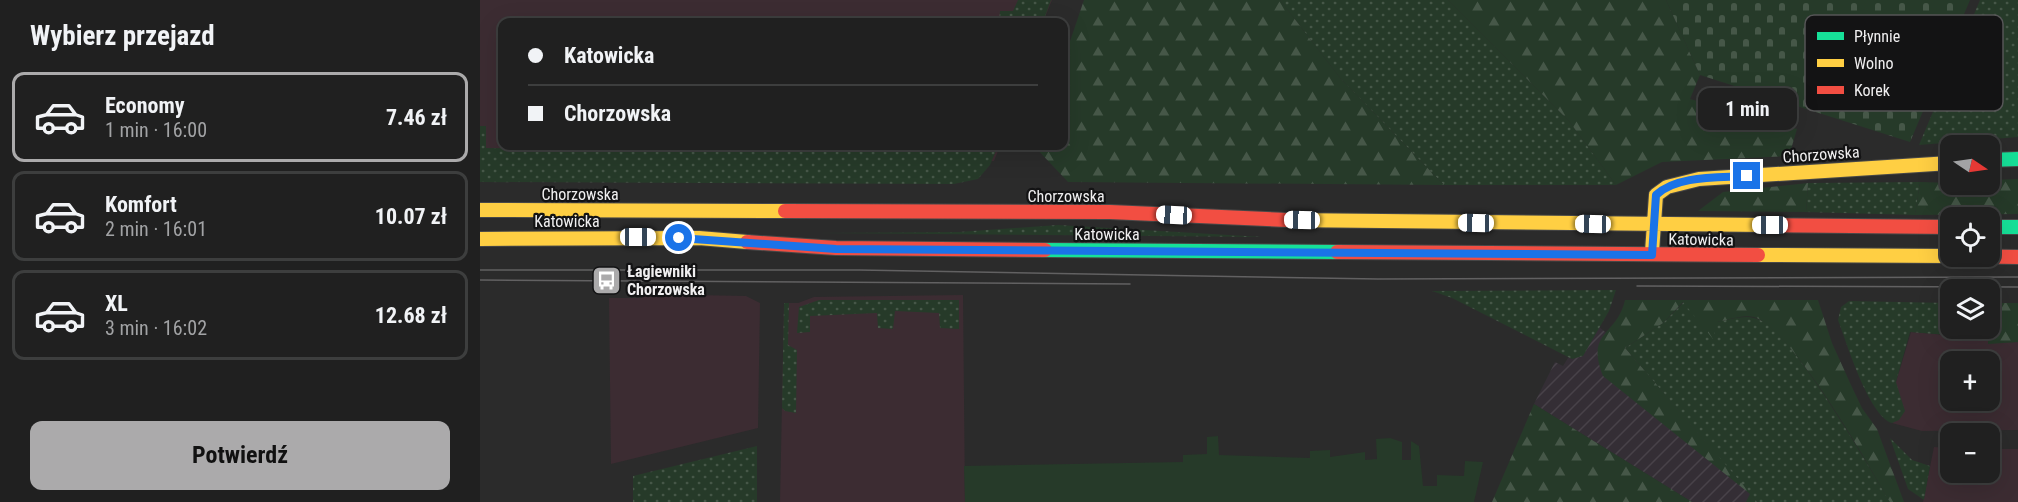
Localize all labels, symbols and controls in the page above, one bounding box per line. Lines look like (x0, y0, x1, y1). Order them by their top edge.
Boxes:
legend (1805, 15, 2003, 111)
text: Wybierz przejazd (30, 20, 215, 52)
text: Płynnie (1854, 27, 1900, 46)
text: Katowicka (564, 43, 654, 68)
text: Wolno (1854, 54, 1893, 73)
text: Korek (1854, 81, 1891, 100)
callout: 1 min (1698, 89, 1796, 131)
icon: car (33, 90, 87, 144)
text: Economy (105, 93, 185, 118)
text: 1 min (1725, 97, 1770, 121)
text: Chorzowska (564, 101, 671, 126)
text: 7.46 zł (386, 105, 447, 130)
text: 1 min · 16:00 (105, 118, 207, 142)
north arrow (1940, 135, 2000, 195)
map controls (1940, 135, 2000, 483)
street label: Chorzowska (1782, 142, 1860, 167)
route end (1733, 162, 1760, 189)
street label: Chorzowska (541, 185, 619, 204)
street label: Chorzowska (1027, 187, 1105, 206)
icon: car (33, 189, 87, 243)
text: Komfort (105, 192, 177, 217)
text: 10.07 zł (375, 204, 447, 229)
car (1156, 205, 1192, 225)
button: locate (1940, 207, 2000, 267)
car (1284, 211, 1320, 229)
street label: Katowicka (534, 212, 600, 231)
car (1458, 214, 1494, 232)
car (1575, 215, 1611, 233)
car (1752, 216, 1788, 234)
text: 2 min · 16:01 (105, 217, 207, 241)
route start (665, 224, 692, 251)
street label: Katowicka (1074, 225, 1140, 244)
car (620, 228, 656, 246)
street label: Katowicka (1668, 229, 1734, 250)
place label: Łagiewniki Chorzowska (627, 262, 705, 299)
bus stop icon: Łagiewniki Chorzowska (590, 264, 622, 296)
button: layers (1940, 279, 2000, 339)
icon: car (33, 288, 87, 342)
text: XL (105, 291, 128, 316)
text: 12.68 zł (375, 303, 447, 328)
text: 3 min · 16:02 (105, 316, 207, 340)
button: + (1940, 351, 2000, 411)
button: Potwierdź (30, 421, 450, 490)
button: − (1940, 423, 2000, 483)

